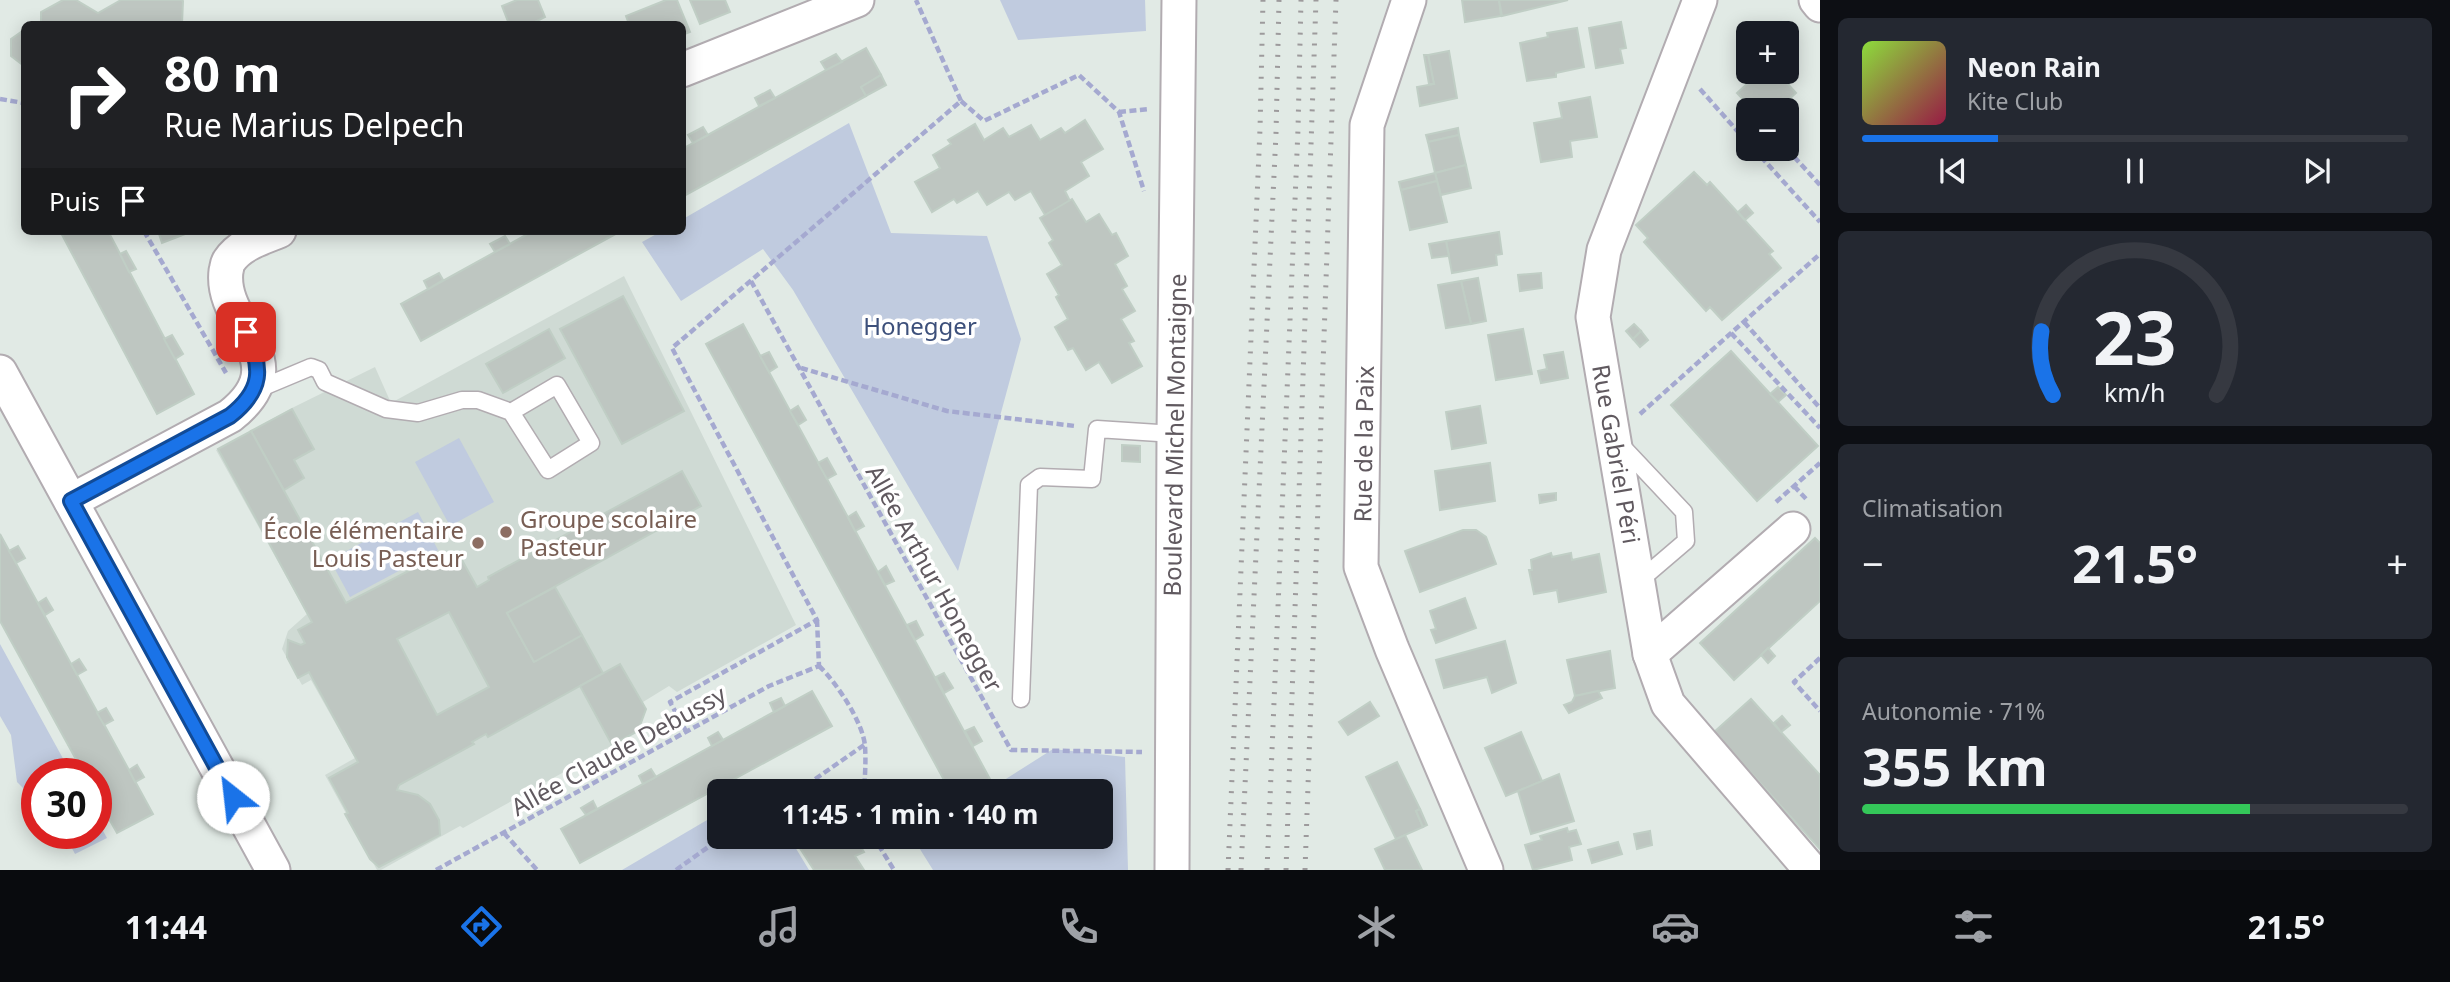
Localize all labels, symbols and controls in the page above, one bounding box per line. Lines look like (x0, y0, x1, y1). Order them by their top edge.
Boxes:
map controls (1736, 21, 1799, 161)
button: + (1736, 21, 1799, 84)
text: 80 m (164, 40, 281, 106)
icon: right (49, 49, 140, 140)
text: Neon Rain (1967, 49, 2101, 85)
text: Kite Club (1967, 85, 2063, 117)
button: − (1736, 98, 1799, 161)
text: Rue Marius Delpech (164, 103, 464, 146)
icon: previous (1934, 152, 1972, 190)
icon: pause (2116, 152, 2154, 190)
icon: next (2298, 152, 2336, 190)
icon: arrive (114, 182, 152, 220)
text: Puis (49, 183, 100, 219)
street label: Boulevard Michel Montaigne (1155, 273, 1193, 597)
text: 23 (2093, 287, 2177, 386)
pin (216, 302, 276, 362)
park label: Honegger (863, 309, 977, 342)
icon: arrive (227, 313, 265, 351)
street label: Rue Gabriel Péri (1585, 362, 1649, 546)
street label: Rue de la Paix (1345, 365, 1381, 523)
text: km/h (2104, 374, 2166, 408)
street label: Allée Arthur Honegger (859, 459, 1011, 697)
text: Climatisation (1862, 492, 2003, 524)
place label: Groupe scolaire Pasteur (520, 502, 697, 563)
place label: École élémentaire Louis Pasteur (263, 513, 464, 574)
marker: Groupe scolaire Pasteur (498, 524, 514, 540)
text: 21.5° (2072, 527, 2198, 598)
marker: École élémentaire Louis Pasteur (470, 535, 486, 551)
text: − (1862, 537, 1884, 589)
text: + (2386, 537, 2408, 589)
street label: Allée Claude Debussy (505, 677, 732, 823)
text: Autonomie · 71% (1862, 695, 2045, 727)
text: 355 km (1862, 730, 2048, 801)
speed limit sign: 30 (21, 758, 112, 849)
position arrow (196, 760, 270, 834)
text: 11:45 · 1 min · 140 m (782, 796, 1038, 832)
icon: directions (457, 902, 506, 951)
icon: music (755, 902, 804, 951)
icon: phone (1054, 902, 1103, 951)
icon: climate (1352, 902, 1401, 951)
icon: car (1651, 902, 1700, 951)
icon: filters (1949, 902, 1998, 951)
text: 11:44 (125, 905, 207, 948)
text: 21.5° (2248, 905, 2325, 948)

